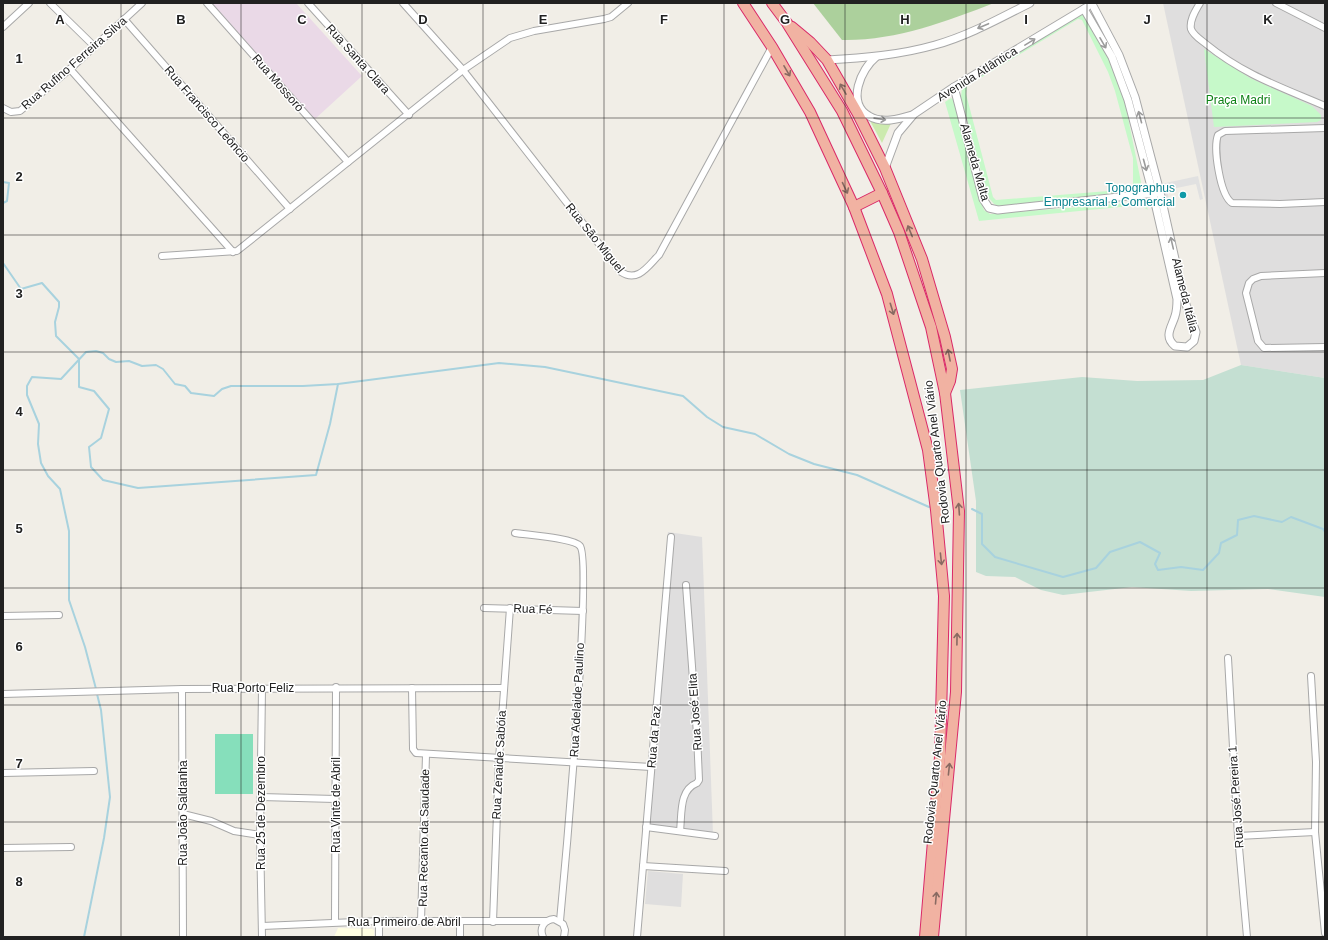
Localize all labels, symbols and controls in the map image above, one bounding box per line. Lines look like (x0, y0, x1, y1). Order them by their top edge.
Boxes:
text: A (55, 12, 65, 27)
text: B (176, 12, 186, 27)
text: C (297, 12, 307, 27)
text: D (418, 12, 428, 27)
text: E (539, 12, 548, 27)
text: F (660, 12, 668, 27)
text: G (780, 12, 790, 27)
text: H (900, 12, 910, 27)
text: I (1024, 12, 1028, 27)
text: J (1143, 12, 1151, 27)
text: K (1263, 12, 1273, 27)
street label: Rua Rufino Ferreira Silva (19, 13, 130, 112)
street label: Rua Santa Clara (323, 21, 393, 97)
one-way arrow (977, 23, 989, 30)
one-way arrow (1024, 37, 1036, 45)
one-way arrow (1100, 37, 1108, 49)
street label: Avenida Atlântica (934, 44, 1020, 104)
text: 1 (15, 51, 23, 66)
street label: Rua Mossoró (249, 51, 307, 115)
street label: Rua Francisco Leôncio (161, 63, 253, 165)
one-way arrow (783, 65, 791, 77)
one-way arrow (839, 83, 847, 95)
park label: Praça Madri (1206, 93, 1270, 107)
one-way arrow (1136, 111, 1143, 124)
one-way arrow (873, 115, 886, 123)
street label: Alameda Malta (957, 122, 993, 203)
one-way arrow (1142, 159, 1150, 172)
text: 2 (15, 169, 23, 184)
one-way arrow (842, 181, 849, 193)
place label: Topographus Empresarial e Comercial (1044, 181, 1175, 209)
marker: Topographus Empresarial e Comercial (1178, 190, 1188, 200)
street label: Rua São Miguel (563, 200, 627, 276)
one-way arrow (906, 226, 914, 238)
one-way arrow (1167, 237, 1175, 250)
street label: Alameda Itália (1169, 256, 1201, 334)
text: 3 (15, 286, 23, 301)
one-way arrow (889, 302, 896, 315)
one-way arrow (945, 349, 953, 362)
street label: Rodovia Quarto Anel Viário (921, 379, 953, 525)
text: 4 (15, 404, 23, 419)
one-way arrow (955, 503, 962, 516)
text: 5 (15, 521, 23, 536)
one-way arrow (938, 552, 945, 565)
street label: Rua Fé (513, 601, 553, 617)
one-way arrow (953, 633, 961, 646)
text: 6 (15, 639, 23, 654)
street label: Rua Adelaide Paulino (567, 642, 587, 758)
street label: Rua José Elita (685, 673, 705, 751)
street label: Rua Porto Feliz (212, 681, 294, 695)
street label: Rodovia Quarto Anel Viário (920, 699, 950, 845)
street label: Rua da Paz (644, 705, 664, 769)
street label: Rua Zenaide Sabóia (489, 710, 509, 820)
street label: Rua José Pereira 1 (1225, 745, 1247, 849)
text: 7 (15, 756, 23, 771)
street label: Rua 25 de Dezembro (254, 756, 268, 870)
street label: Rua Vinte de Abril (329, 757, 343, 853)
street label: Rua João Saldanha (176, 760, 190, 866)
one-way arrow (945, 763, 952, 776)
street label: Rua Recanto da Saudade (416, 769, 432, 907)
text: 8 (15, 874, 23, 889)
one-way arrow (933, 892, 940, 905)
street label: Rua Primeiro de Abril (347, 915, 461, 929)

